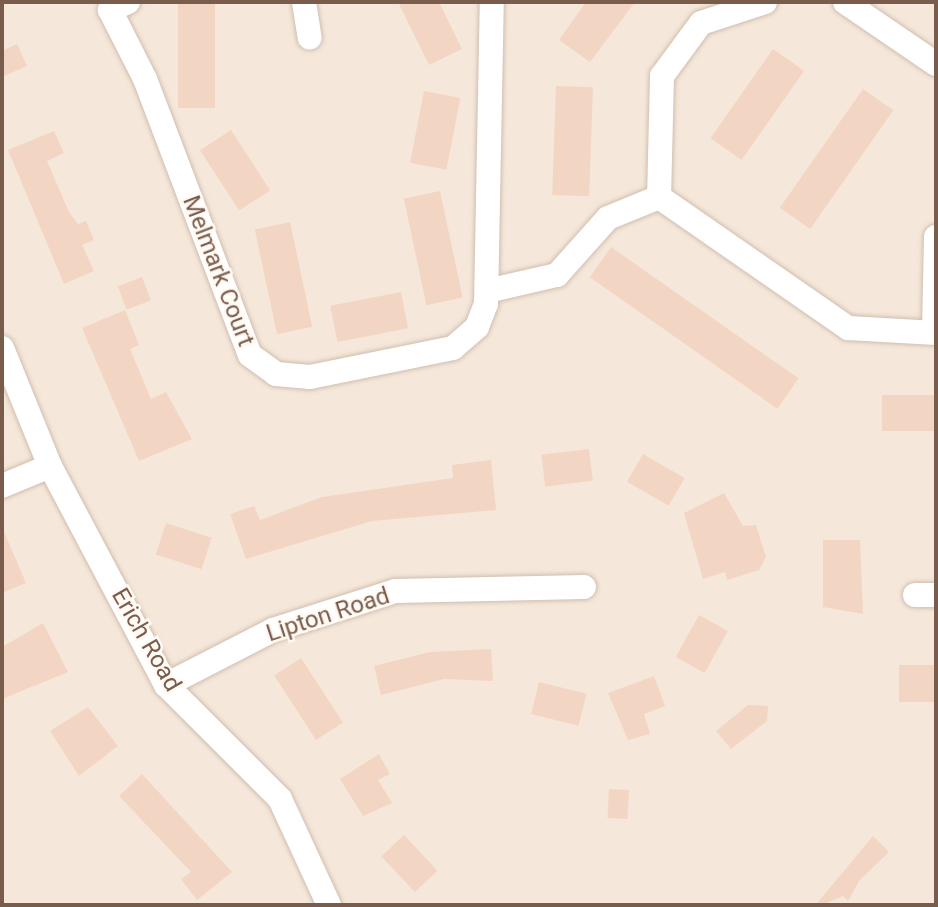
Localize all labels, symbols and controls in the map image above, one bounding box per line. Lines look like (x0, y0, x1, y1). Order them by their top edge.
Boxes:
street label: Melmark Court (176, 192, 260, 350)
street label: Lipton Road (263, 582, 393, 648)
street label: Erich Road (105, 583, 187, 697)

